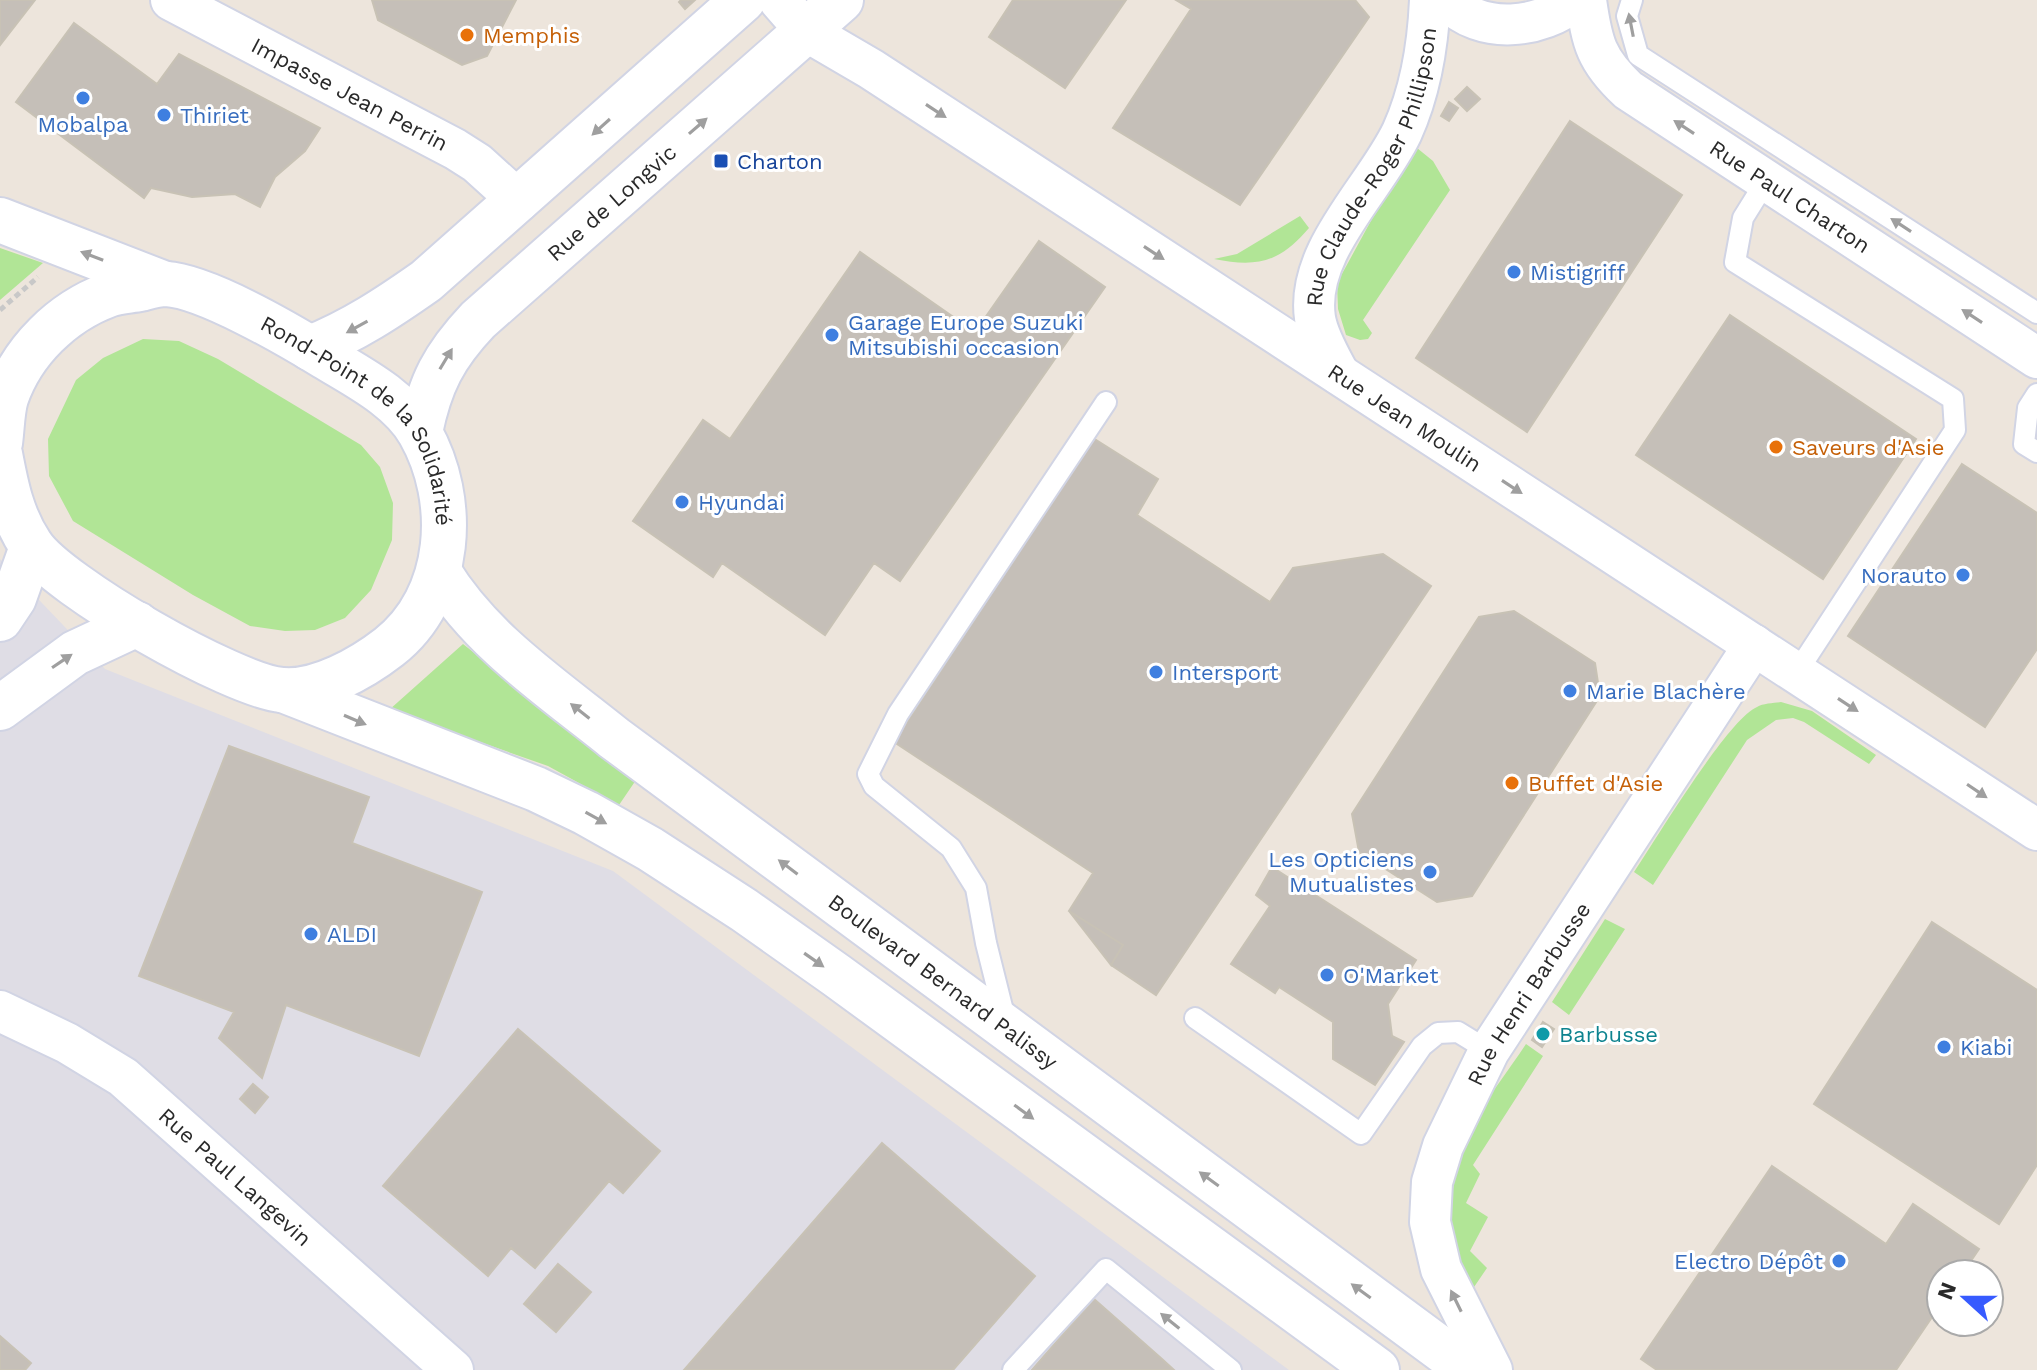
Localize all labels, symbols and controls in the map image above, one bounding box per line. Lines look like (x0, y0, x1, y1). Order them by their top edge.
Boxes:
one-way arrow (1624, 12, 1636, 37)
place label: Memphis (483, 23, 580, 48)
marker: Memphis (458, 26, 476, 44)
street label: Rue Claude-Roger Phillipson (1301, 26, 1441, 307)
street label: Impasse Jean Perrin (247, 32, 452, 156)
marker: Mobalpa (74, 89, 92, 107)
place label: Thiriet (180, 103, 249, 128)
one-way arrow (925, 104, 947, 118)
marker: Thiriet (155, 106, 173, 124)
place label: Mobalpa (37, 112, 129, 137)
one-way arrow (592, 117, 611, 135)
one-way arrow (688, 118, 707, 136)
one-way arrow (1673, 121, 1695, 135)
street label: Rue Paul Charton (1705, 135, 1875, 258)
street label: Rue de Longvic (542, 139, 681, 266)
place label: Charton (737, 149, 823, 174)
marker: Charton (712, 152, 730, 170)
one-way arrow (1890, 218, 1912, 232)
one-way arrow (1143, 246, 1165, 260)
one-way arrow (80, 249, 104, 262)
place label: Mistigriff (1530, 260, 1626, 285)
marker: Mistigriff (1505, 263, 1523, 281)
one-way arrow (1961, 308, 1982, 323)
street label: Rond-Point de la Solidarité (257, 310, 457, 526)
place label: Garage Europe Suzuki Mitsubishi occasion (848, 310, 1084, 360)
one-way arrow (346, 320, 369, 333)
marker: Garage Europe Suzuki Mitsubishi occasion (823, 326, 841, 344)
one-way arrow (438, 348, 452, 370)
street label: Rue Jean Moulin (1324, 358, 1486, 477)
place label: Saveurs d'Asie (1792, 435, 1945, 460)
marker: Saveurs d'Asie (1767, 438, 1785, 456)
one-way arrow (1502, 479, 1523, 494)
place label: Hyundai (698, 490, 785, 515)
marker: Hyundai (673, 493, 691, 511)
place label: Norauto (1861, 563, 1947, 588)
marker: Norauto (1954, 566, 1972, 584)
one-way arrow (52, 654, 73, 669)
place label: Intersport (1172, 660, 1278, 685)
marker: Intersport (1147, 663, 1165, 681)
place label: Marie Blachère (1586, 679, 1746, 704)
marker: Marie Blachère (1561, 682, 1579, 700)
one-way arrow (1837, 698, 1858, 713)
one-way arrow (570, 704, 590, 720)
one-way arrow (343, 714, 367, 727)
place label: Buffet d'Asie (1528, 771, 1663, 796)
marker: Buffet d'Asie (1503, 774, 1521, 792)
one-way arrow (1967, 783, 1988, 798)
one-way arrow (584, 811, 607, 825)
place label: Les Opticiens Mutualistes (1268, 847, 1414, 897)
one-way arrow (778, 860, 798, 876)
marker: Les Opticiens Mutualistes (1421, 863, 1439, 881)
street label: Boulevard Bernard Palissy (824, 889, 1063, 1075)
street label: Rue Henri Barbusse (1462, 897, 1595, 1089)
place label: ALDI (327, 922, 377, 947)
marker: ALDI (302, 925, 320, 943)
one-way arrow (803, 952, 824, 967)
place label: O'Market (1343, 963, 1438, 988)
marker: O'Market (1318, 966, 1336, 984)
place label: Barbusse (1559, 1022, 1658, 1047)
marker: Barbusse (1534, 1025, 1552, 1043)
place label: Kiabi (1960, 1035, 2012, 1060)
marker: Kiabi (1935, 1038, 1953, 1056)
street label: Rue Paul Langevin (154, 1103, 317, 1251)
one-way arrow (1013, 1104, 1035, 1120)
one-way arrow (1199, 1172, 1219, 1188)
place label: Electro Dépôt (1674, 1249, 1823, 1274)
marker: Electro Dépôt (1830, 1252, 1848, 1270)
north arrow (1925, 1258, 2005, 1338)
text: N (1932, 1279, 1961, 1303)
one-way arrow (1350, 1284, 1371, 1299)
one-way arrow (1450, 1289, 1463, 1312)
one-way arrow (1160, 1313, 1180, 1330)

